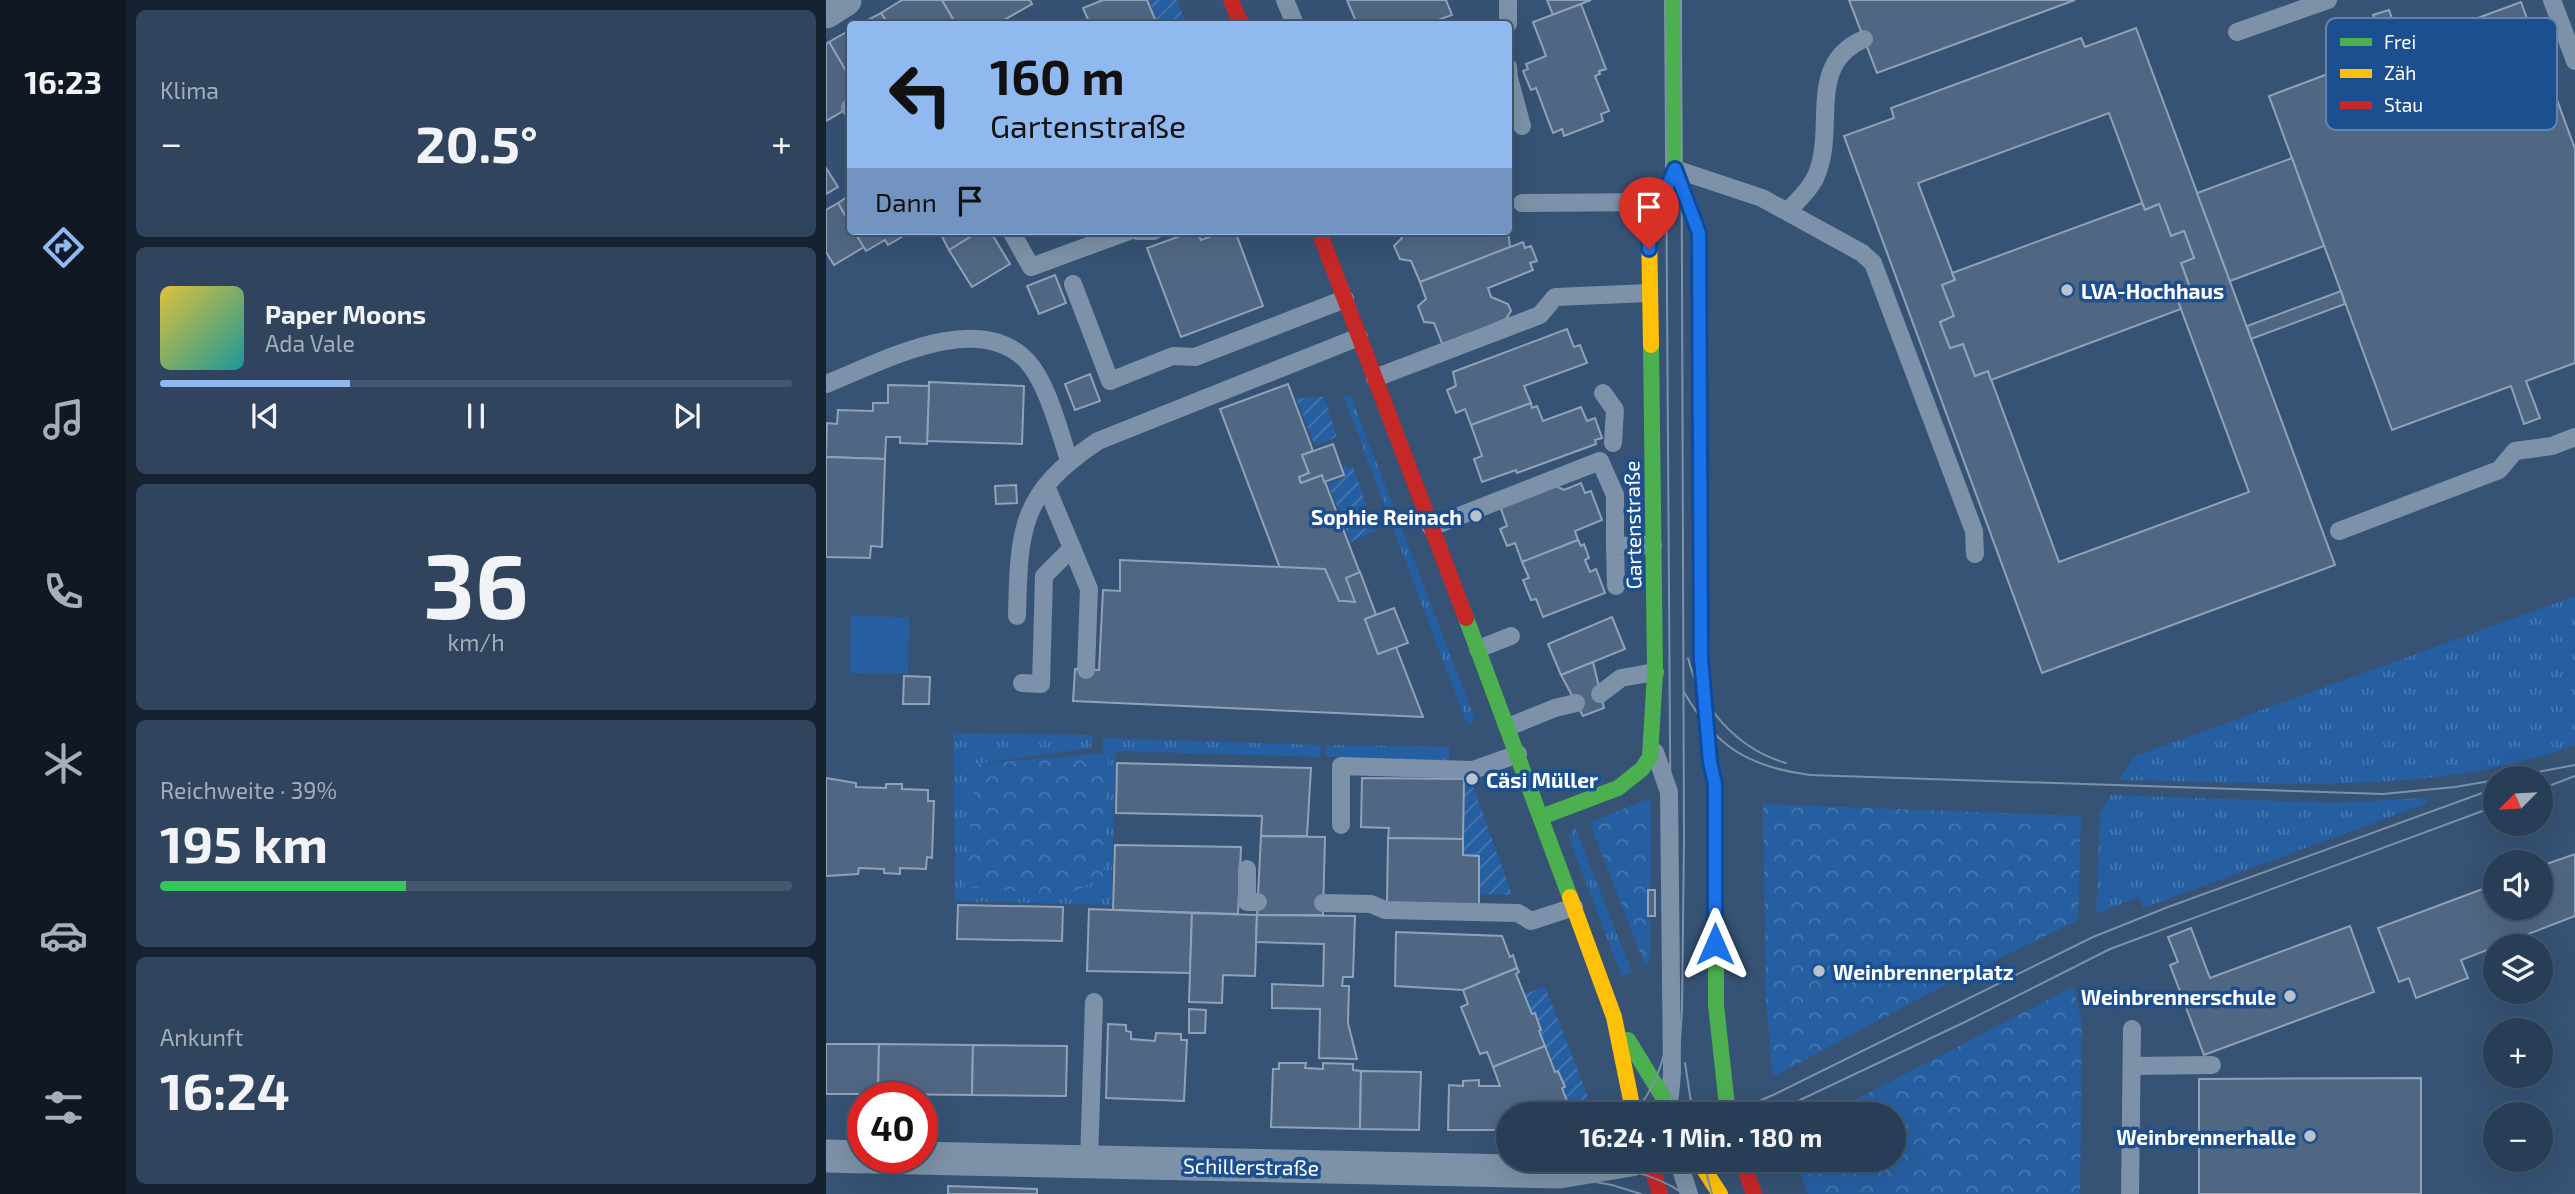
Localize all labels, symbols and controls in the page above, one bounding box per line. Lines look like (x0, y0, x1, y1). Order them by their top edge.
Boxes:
legend (2326, 18, 2557, 130)
text: Frei (2384, 30, 2416, 53)
text: 160 m (990, 46, 1125, 105)
icon: left (875, 49, 966, 140)
text: Zäh (2384, 61, 2416, 84)
text: 16:23 (24, 62, 102, 100)
text: Klima (160, 76, 219, 104)
text: Stau (2384, 93, 2423, 116)
text: Gartenstraße (990, 106, 1186, 144)
text: 20.5° (415, 111, 538, 173)
text: − (160, 119, 182, 165)
text: + (771, 119, 792, 165)
pin (1619, 177, 1679, 249)
icon: arrive (951, 182, 989, 220)
text: Dann (875, 186, 937, 217)
icon: arrive (1630, 188, 1668, 226)
icon: directions (39, 223, 88, 272)
place label: LVA-Hochhaus (2081, 278, 2224, 303)
marker: LVA-Hochhaus (2059, 282, 2075, 298)
text: Paper Moons (265, 298, 426, 329)
text: Ada Vale (265, 329, 355, 357)
icon: music (39, 395, 88, 444)
icon: previous (246, 397, 284, 435)
icon: pause (457, 397, 495, 435)
icon: next (668, 397, 706, 435)
street label: Gartenstraße (1618, 460, 1646, 590)
place label: Sophie Reinach (1311, 504, 1462, 529)
marker: Sophie Reinach (1468, 508, 1484, 524)
text: 36 (423, 528, 529, 637)
icon: phone (39, 567, 88, 616)
text: km/h (447, 628, 505, 656)
icon: climate (39, 739, 88, 788)
north arrow (2483, 766, 2553, 836)
map controls (2483, 766, 2553, 1172)
place label: Cäsi Müller (1486, 767, 1598, 792)
marker: Cäsi Müller (1464, 771, 1480, 787)
text: Reichweite · 39% (160, 776, 337, 804)
text: 195 km (160, 811, 328, 873)
button: sound (2483, 850, 2553, 920)
position arrow (1678, 907, 1752, 981)
icon: car (39, 911, 88, 960)
button: layers (2483, 934, 2553, 1004)
place label: Weinbrennerplatz (1833, 959, 2014, 984)
marker: Weinbrennerplatz (1811, 963, 1827, 979)
place label: Weinbrennerschule (2081, 984, 2276, 1009)
marker: Weinbrennerschule (2282, 988, 2298, 1004)
button: + (2483, 1018, 2553, 1088)
text: Ankunft (160, 1023, 243, 1051)
text: 16:24 (160, 1058, 290, 1120)
speed limit sign: 40 (847, 1082, 938, 1173)
icon: filters (39, 1083, 88, 1132)
button: − (2483, 1102, 2553, 1172)
text: 16:24 · 1 Min. · 180 m (1580, 1121, 1822, 1152)
place label: Weinbrennerhalle (2116, 1124, 2296, 1149)
marker: Weinbrennerhalle (2302, 1128, 2318, 1144)
street label: Schillerstraße (1183, 1152, 1319, 1180)

